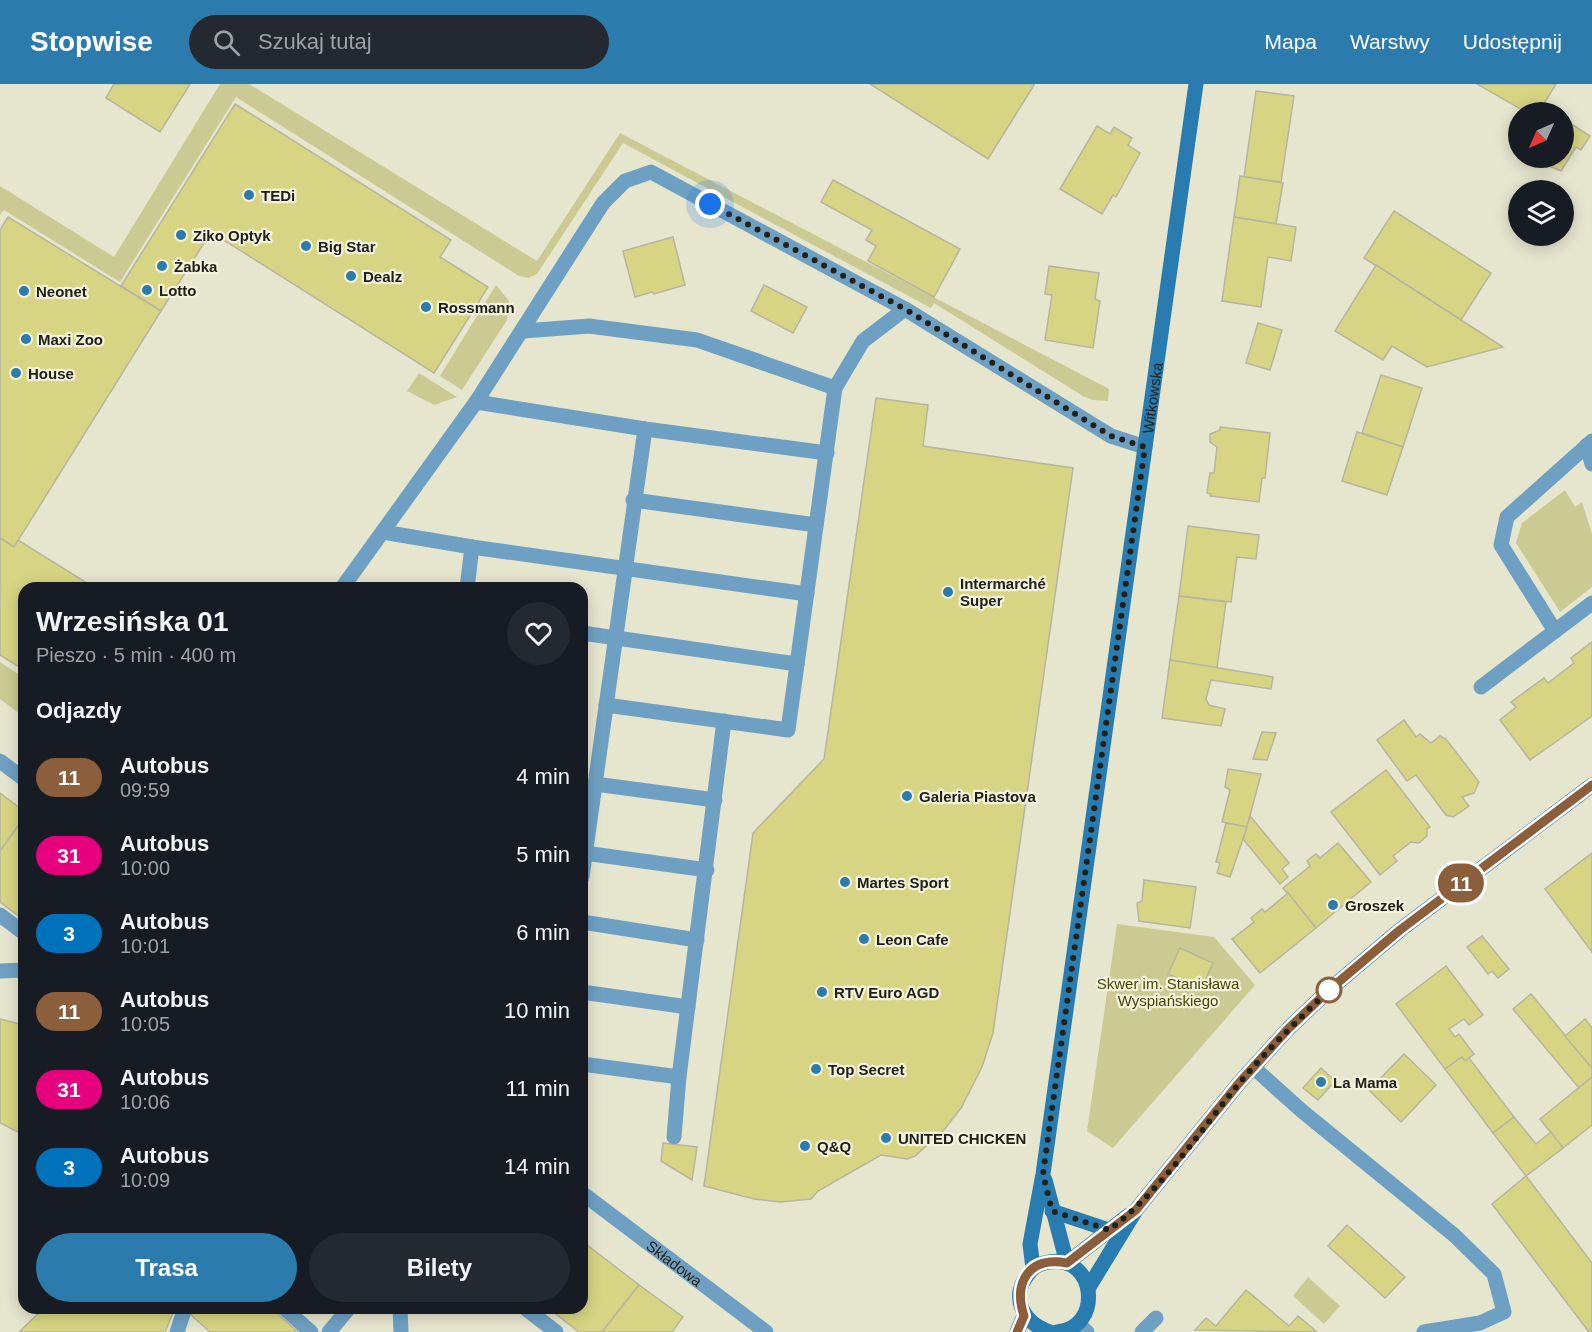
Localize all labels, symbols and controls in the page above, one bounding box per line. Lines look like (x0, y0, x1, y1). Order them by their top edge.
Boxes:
search box (189, 15, 609, 69)
text: Stopwise (30, 26, 153, 57)
icon: search (210, 26, 243, 59)
text: Szukaj tutaj (258, 29, 372, 54)
text: Mapa (1265, 30, 1317, 53)
text: Warstwy (1350, 30, 1430, 53)
text: Udostępnij (1463, 30, 1562, 53)
north arrow (1508, 102, 1574, 168)
map controls (1508, 102, 1574, 246)
button: layers (1508, 180, 1574, 246)
place label: TEDi (261, 187, 295, 204)
marker: TEDi (242, 188, 256, 202)
your location (695, 189, 725, 219)
place label: Ziko Optyk (193, 227, 271, 244)
marker: Ziko Optyk (174, 228, 188, 242)
place label: Big Star (318, 238, 376, 255)
marker: Big Star (299, 239, 313, 253)
place label: Żabka (174, 258, 218, 275)
marker: Żabka (155, 259, 169, 273)
place label: Dealz (363, 268, 402, 285)
marker: Dealz (344, 269, 358, 283)
place label: Lotto (159, 282, 196, 299)
place label: Neonet (36, 283, 87, 300)
marker: Lotto (140, 283, 154, 297)
marker: Neonet (17, 284, 31, 298)
place label: Rossmann (438, 299, 515, 316)
marker: Rossmann (419, 300, 433, 314)
place label: Maxi Zoo (38, 331, 103, 348)
marker: Maxi Zoo (19, 332, 33, 346)
street label: Witkowska (1139, 361, 1165, 435)
place label: House (28, 365, 74, 382)
marker: House (9, 366, 23, 380)
place label: Intermarché Super (960, 575, 1046, 609)
marker: Intermarché Super (941, 585, 955, 599)
button: heart (507, 602, 570, 665)
text: Wrzesińska 01 (36, 606, 229, 637)
text: Pieszo · 5 min · 400 m (36, 644, 236, 666)
text: Odjazdy (36, 698, 122, 723)
text: Autobus (120, 753, 209, 778)
text: 4 min (516, 764, 570, 789)
text: 11 (58, 766, 80, 789)
text: 09:59 (120, 779, 170, 801)
place label: Galeria Piastova (919, 788, 1036, 805)
marker: Galeria Piastova (900, 789, 914, 803)
text: Autobus (120, 831, 209, 856)
text: 5 min (516, 842, 570, 867)
text: 31 (57, 844, 81, 867)
text: 10:00 (120, 857, 170, 879)
line badge: 11 (1434, 864, 1488, 902)
text: 11 (1450, 872, 1472, 895)
place label: Martes Sport (857, 874, 949, 891)
marker: Martes Sport (838, 875, 852, 889)
place label: Groszek (1345, 897, 1405, 914)
marker: Groszek (1326, 898, 1340, 912)
text: Autobus (120, 909, 209, 934)
text: 6 min (516, 920, 570, 945)
text: 3 (63, 922, 75, 945)
place label: Leon Cafe (876, 931, 949, 948)
marker: Leon Cafe (857, 932, 871, 946)
text: 10:01 (120, 935, 170, 957)
park label: Skwer im. Stanisława Wyspiańskiego (1097, 975, 1240, 1009)
unlabelled marker (1316, 977, 1342, 1003)
place label: RTV Euro AGD (834, 984, 939, 1001)
marker: RTV Euro AGD (815, 985, 829, 999)
text: Autobus (120, 987, 209, 1012)
text: 10 min (504, 998, 570, 1023)
text: 11 (58, 1000, 80, 1023)
text: 10:05 (120, 1013, 170, 1035)
place label: Top Secret (828, 1061, 904, 1078)
marker: Top Secret (809, 1062, 823, 1076)
text: Autobus (120, 1065, 209, 1090)
place label: La Mama (1333, 1074, 1398, 1091)
marker: La Mama (1314, 1075, 1328, 1089)
text: 11 min (506, 1076, 570, 1101)
text: 31 (57, 1078, 81, 1101)
text: 10:06 (120, 1091, 170, 1113)
place label: UNITED CHICKEN (898, 1130, 1026, 1147)
marker: UNITED CHICKEN (879, 1131, 893, 1145)
place label: Q&Q (817, 1138, 852, 1155)
marker: Q&Q (798, 1139, 812, 1153)
text: Autobus (120, 1143, 209, 1168)
text: 14 min (504, 1154, 570, 1179)
text: 3 (63, 1156, 75, 1179)
text: 10:09 (120, 1169, 170, 1191)
button: Trasa (36, 1233, 297, 1302)
button: Bilety (309, 1233, 570, 1302)
street label: Składowa (643, 1237, 706, 1290)

